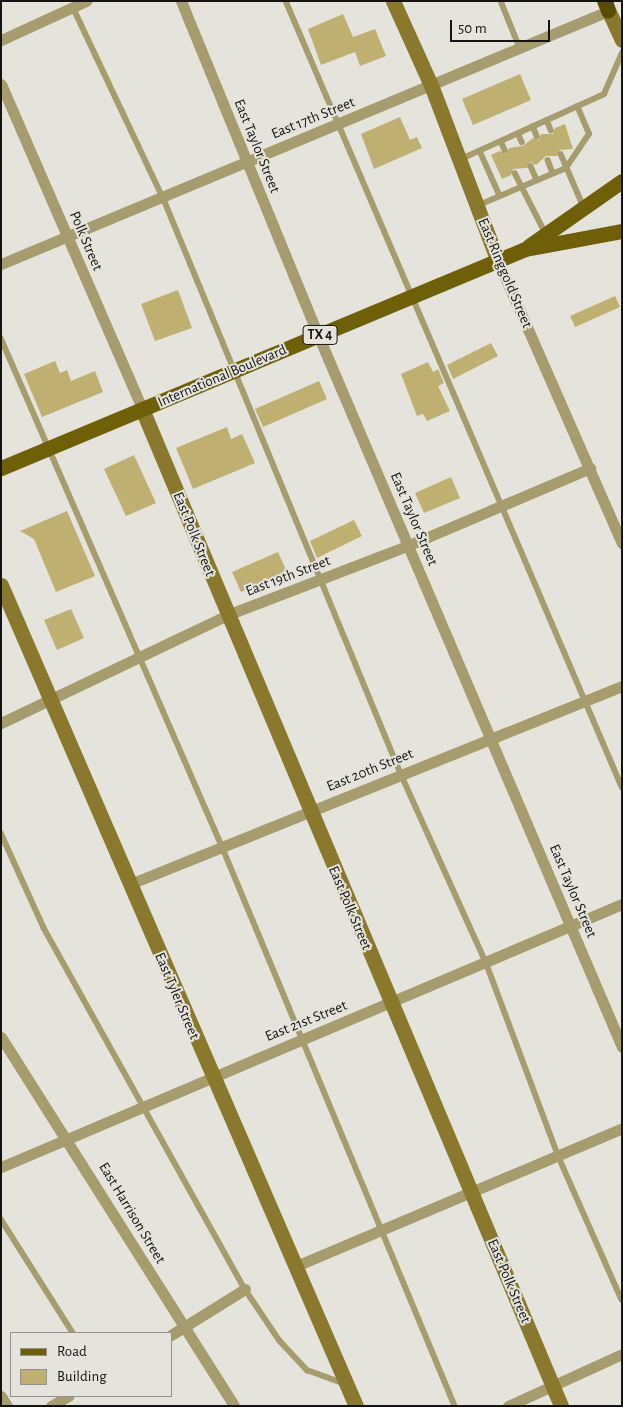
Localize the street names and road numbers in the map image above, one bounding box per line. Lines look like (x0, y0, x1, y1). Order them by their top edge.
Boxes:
street label: East 17th Street (269, 93, 357, 143)
street label: East Taylor Street (230, 96, 284, 196)
street label: Polk Street (65, 209, 107, 273)
street label: East Ringgold Street (474, 215, 536, 331)
road number: TX 4 (302, 324, 338, 346)
street label: International Boulevard (155, 341, 289, 411)
street label: East Taylor Street (386, 470, 442, 568)
street label: East Polk Street (169, 489, 219, 579)
street label: East 19th Street (243, 552, 333, 600)
street label: East 20th Street (324, 744, 416, 796)
street label: East Taylor Street (545, 842, 601, 940)
street label: East Polk Street (324, 863, 376, 953)
street label: East Tyler Street (151, 950, 203, 1042)
street label: East 21st Street (262, 996, 350, 1046)
street label: East Harrison Street (95, 1159, 169, 1267)
street label: East Polk Street (483, 1236, 535, 1326)

